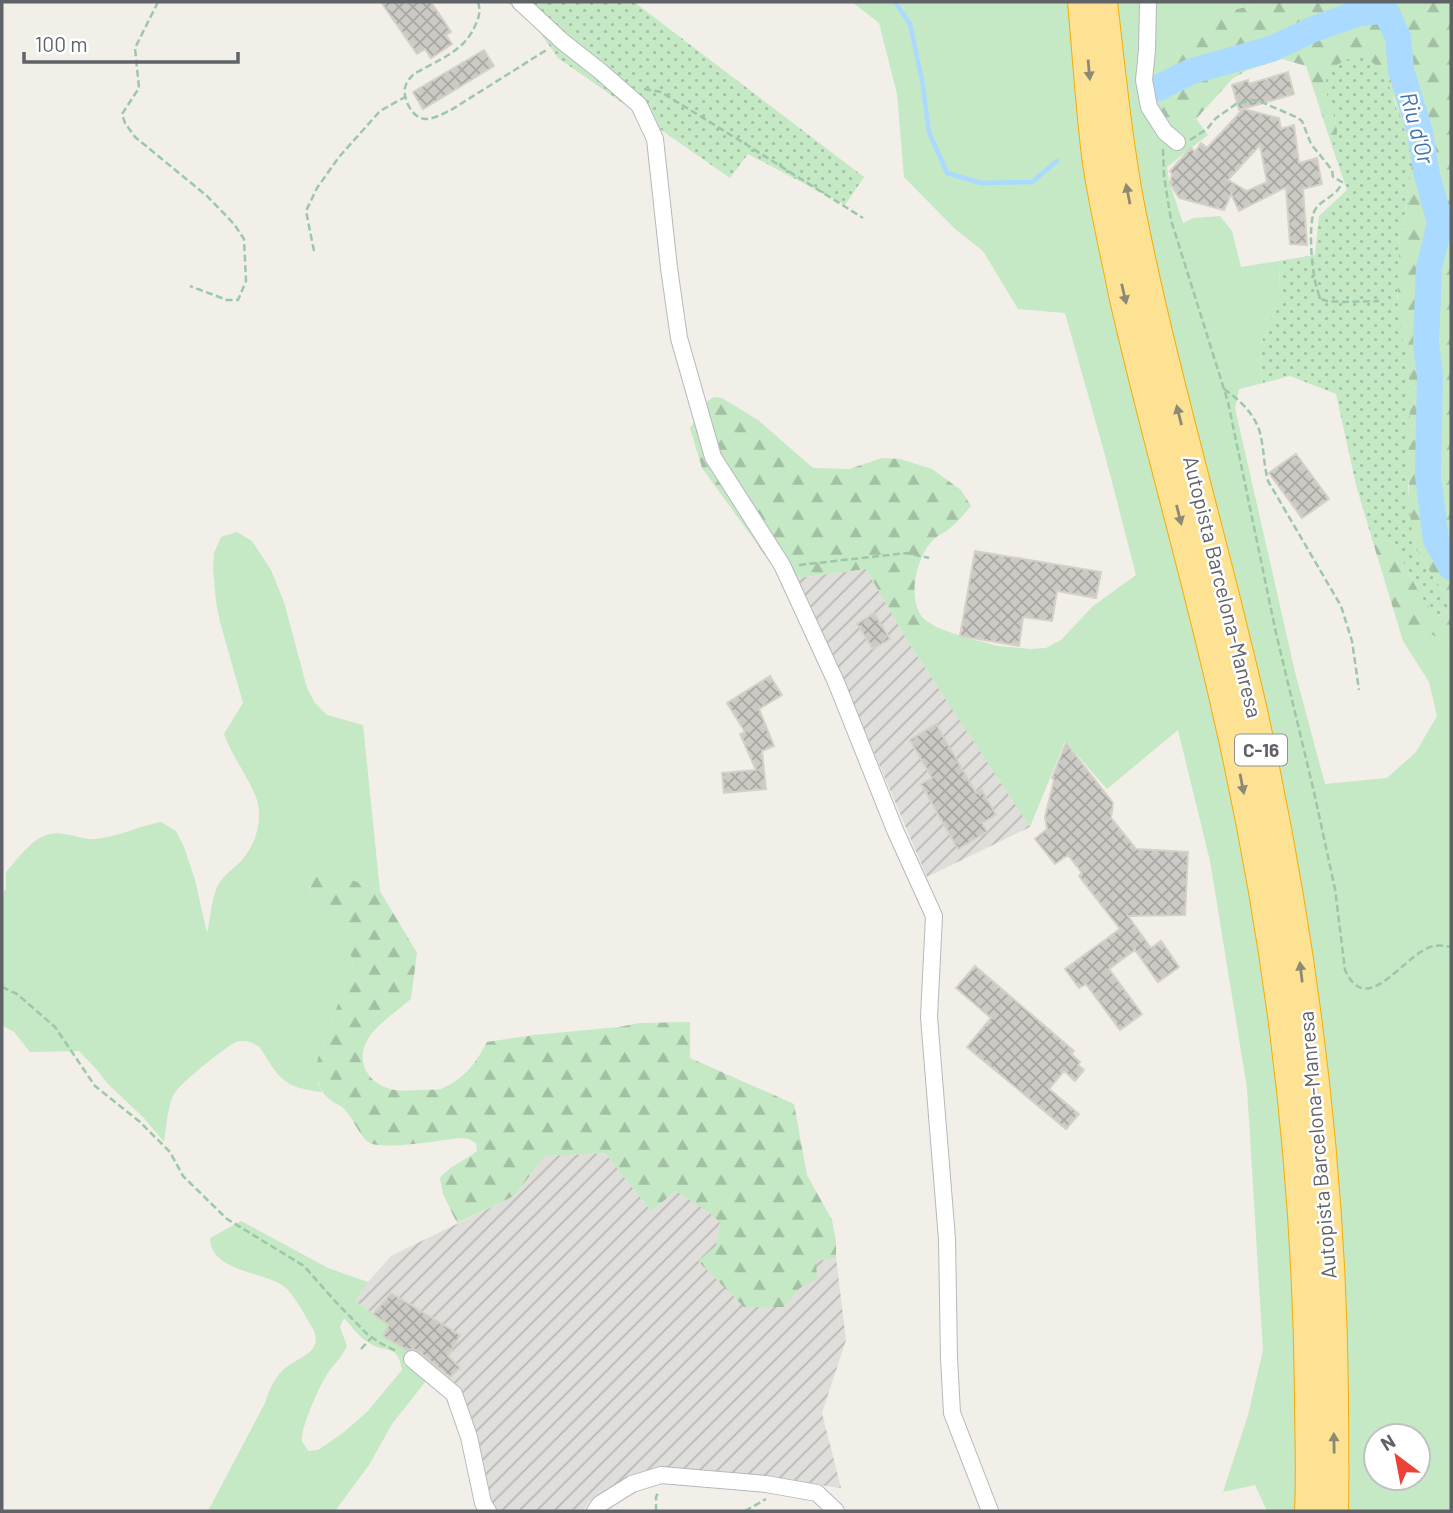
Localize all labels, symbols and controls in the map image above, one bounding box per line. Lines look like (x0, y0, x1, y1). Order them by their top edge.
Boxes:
scale bar (24, 21, 238, 65)
text: 100 m (35, 31, 88, 56)
one-way arrow (1083, 59, 1094, 81)
water label: Riu d'Or (1395, 89, 1441, 167)
one-way arrow (1122, 183, 1133, 205)
one-way arrow (1118, 283, 1129, 305)
one-way arrow (1173, 404, 1184, 426)
street label: Autopista Barcelona-Manresa (1179, 453, 1268, 720)
one-way arrow (1174, 504, 1185, 526)
road number: C-16 (1235, 734, 1287, 765)
one-way arrow (1236, 773, 1247, 795)
one-way arrow (1296, 961, 1307, 983)
street label: Autopista Barcelona-Manresa (1292, 1010, 1341, 1280)
north arrow (1362, 1422, 1432, 1492)
text: N (1376, 1429, 1399, 1455)
one-way arrow (1328, 1432, 1340, 1454)

